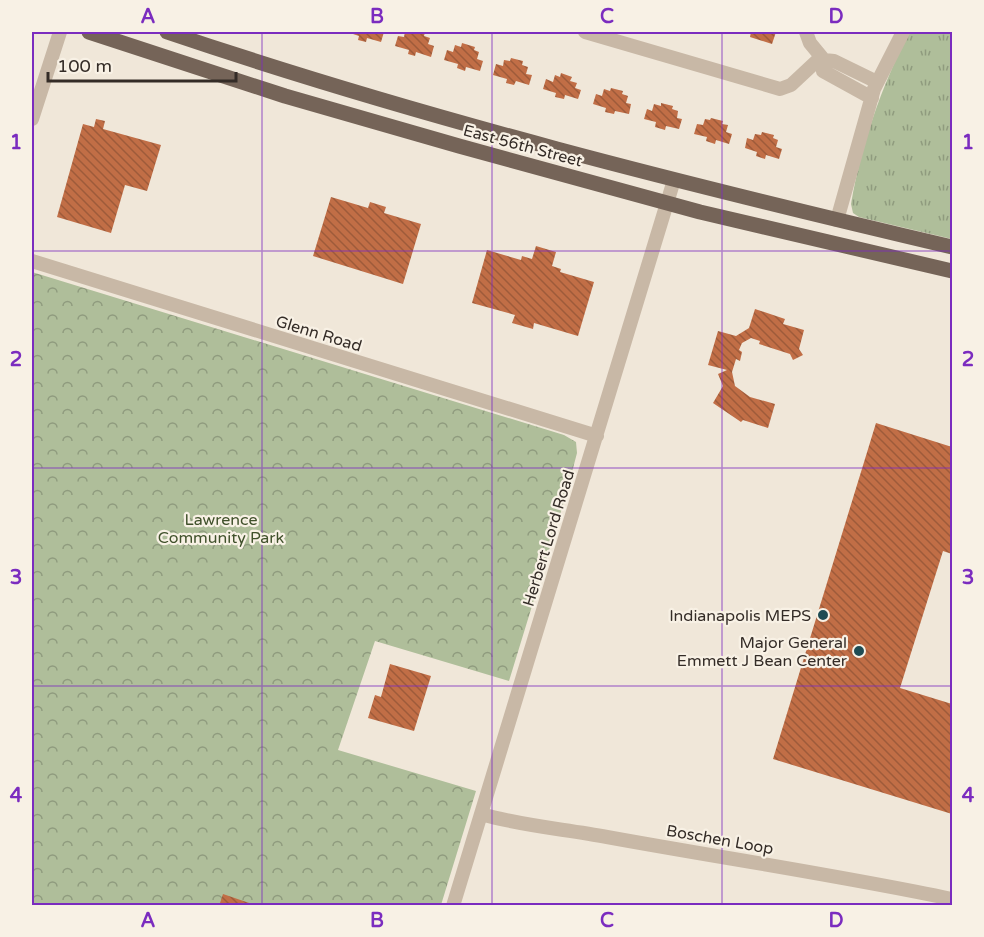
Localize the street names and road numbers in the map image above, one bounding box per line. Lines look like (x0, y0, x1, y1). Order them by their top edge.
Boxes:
street label: East 56th Street (461, 120, 585, 172)
street label: Glenn Road (273, 311, 364, 357)
street label: Herbert Lord Road (519, 468, 579, 609)
street label: Boschen Loop (665, 821, 775, 859)

